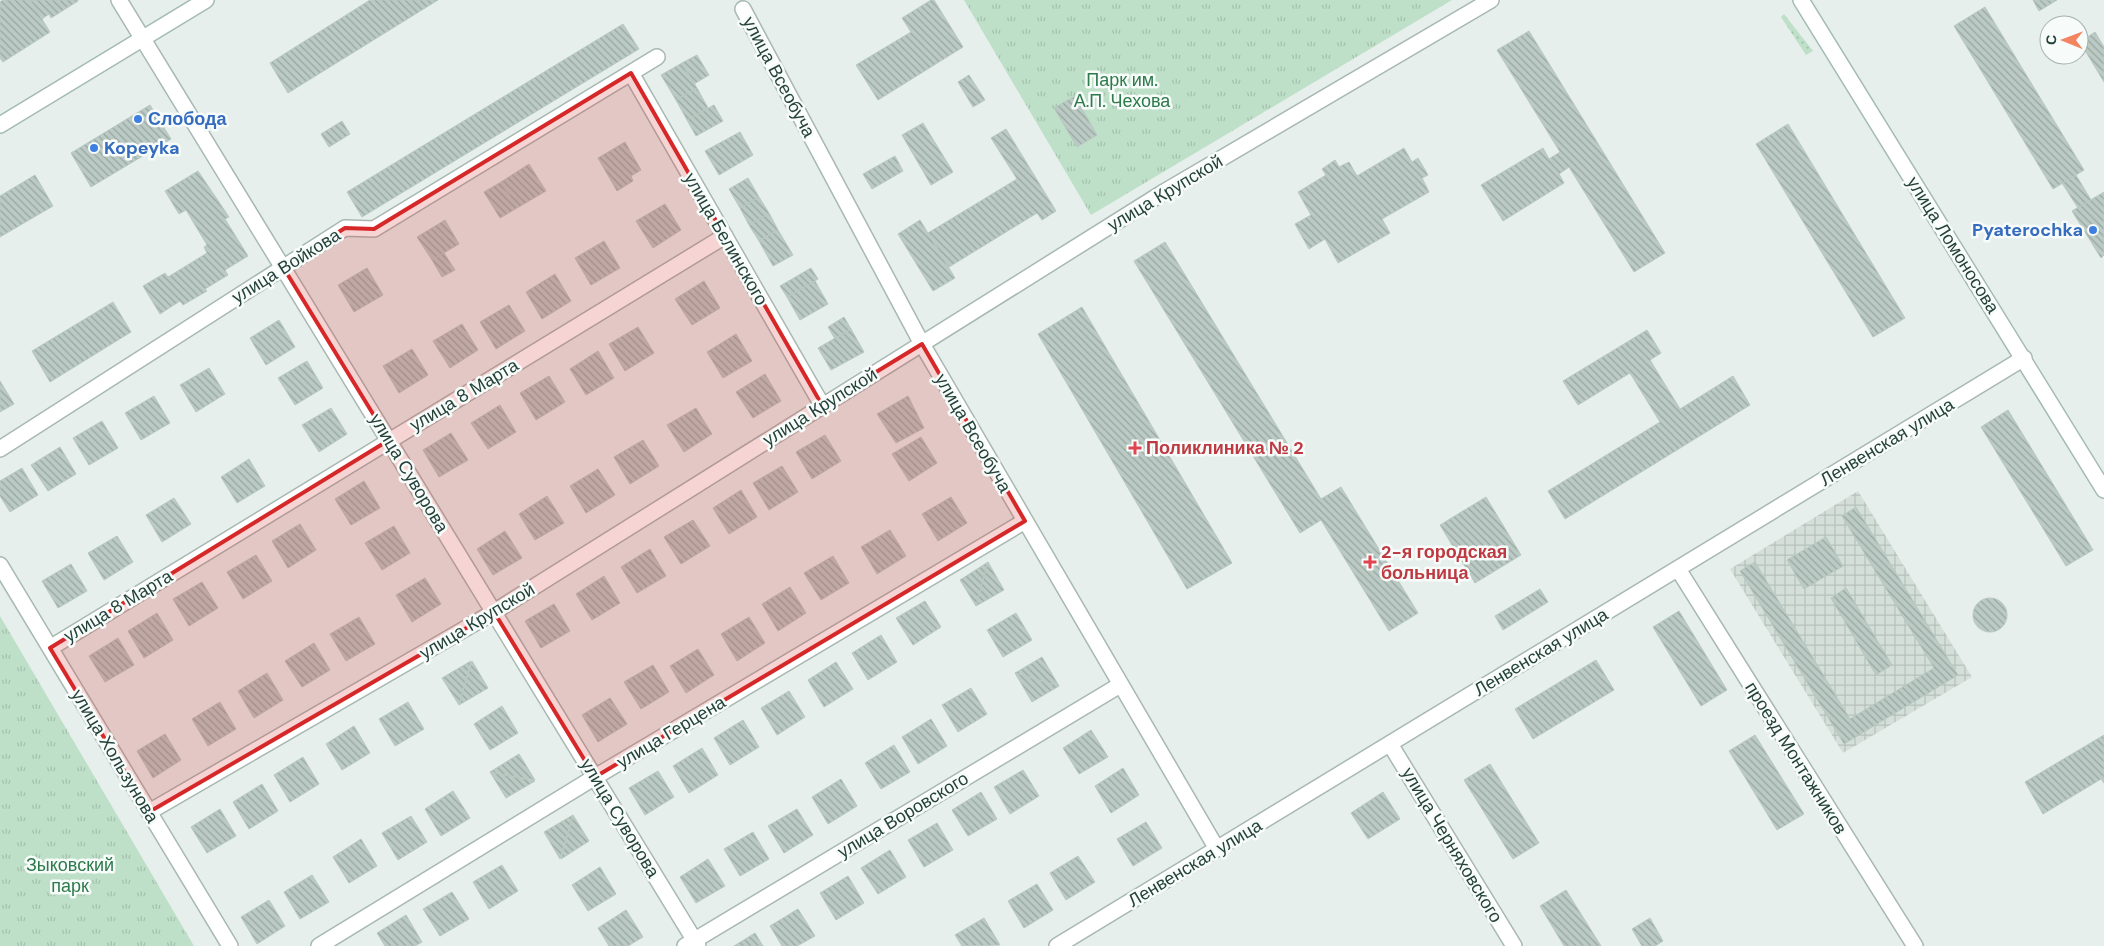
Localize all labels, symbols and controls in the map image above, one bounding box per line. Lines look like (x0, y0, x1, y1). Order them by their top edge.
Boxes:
street label: улица Всеобуча (737, 12, 821, 142)
north arrow (2039, 15, 2089, 65)
text: С (2042, 35, 2060, 45)
park label: Парк им. А.П. Чехова (1074, 68, 1171, 113)
place label: Слобода (148, 107, 227, 131)
marker: Слобода (132, 113, 144, 125)
place label: Kopeyka (104, 136, 180, 160)
marker: Kopeyka (88, 142, 100, 154)
street label: улица Крупской (1103, 149, 1227, 237)
street label: улица Белинского (678, 168, 774, 310)
street label: улица Ломоносова (1901, 172, 2005, 319)
place label: Pyaterochka (1972, 218, 2083, 242)
street label: улица Войкова (227, 223, 346, 309)
marker: Pyaterochka (2087, 224, 2099, 236)
street label: улица 8 Марта (405, 353, 524, 437)
street label: улица Крупской (758, 362, 882, 452)
street label: улица Всеобуча (929, 369, 1017, 498)
street label: Ленвенская улица (1816, 392, 1959, 492)
street label: улица Суворова (364, 409, 455, 538)
place label: Поликлиника № 2 (1146, 436, 1304, 460)
marker: Поликлиника № 2 (1128, 441, 1142, 455)
place label: 2-я городская больница (1381, 540, 1507, 585)
marker: 2-я городская больница (1363, 555, 1377, 569)
street label: улица 8 Марта (59, 564, 178, 648)
street label: улица Крупской (415, 577, 539, 665)
street label: Ленвенская улица (1470, 602, 1613, 702)
street label: проезд Монтажников (1739, 677, 1853, 839)
street label: улица Хользунова (66, 685, 165, 828)
street label: улица Герцена (612, 690, 731, 774)
street label: улица Суворова (575, 754, 666, 883)
street label: улица Черняховского (1396, 763, 1508, 927)
street label: улица Воровского (833, 766, 973, 864)
street label: Ленвенская улица (1124, 813, 1267, 913)
park label: Зыковский парк (26, 853, 114, 898)

